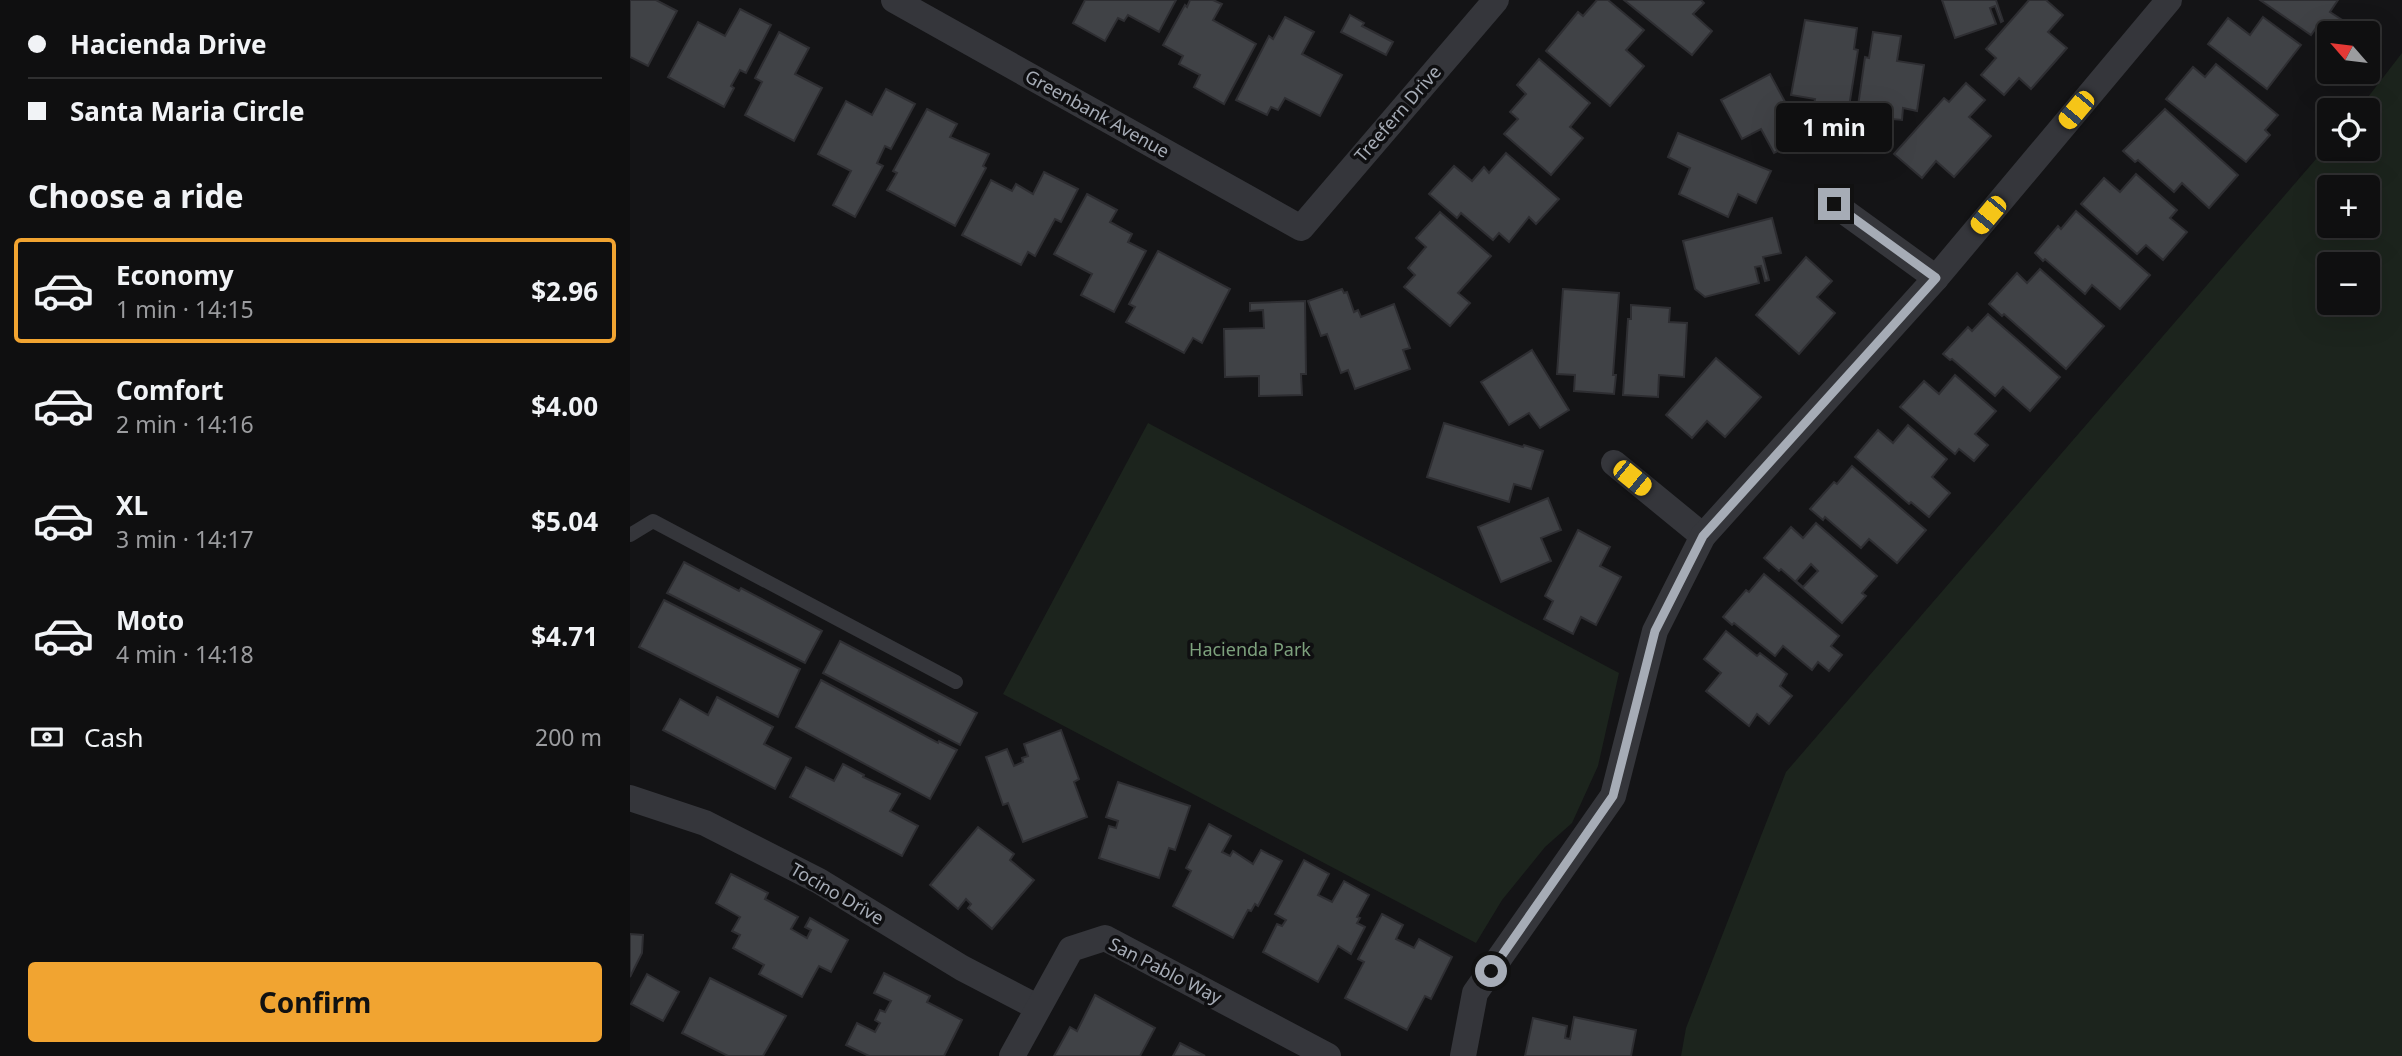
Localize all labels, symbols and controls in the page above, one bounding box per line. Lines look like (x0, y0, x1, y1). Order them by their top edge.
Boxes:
north arrow (2317, 21, 2380, 84)
map controls (2317, 21, 2380, 315)
text: Hacienda Drive (70, 26, 267, 62)
street label: Treefern Drive (1349, 60, 1446, 167)
street label: Greenbank Avenue (1021, 64, 1174, 163)
car (2055, 87, 2098, 133)
text: Santa Maria Circle (70, 93, 305, 129)
button: locate (2317, 98, 2380, 161)
callout: 1 min (1776, 102, 1892, 152)
text: 1 min (1802, 111, 1866, 143)
text: Choose a ride (28, 174, 244, 217)
button: + (2317, 175, 2380, 238)
route end (1818, 188, 1850, 220)
car (1967, 192, 2010, 238)
button: − (2317, 252, 2380, 315)
text: Economy (116, 257, 234, 293)
icon: car (32, 259, 95, 322)
text: $2.96 (531, 273, 598, 309)
text: 1 min · 14:15 (116, 293, 254, 325)
text: Comfort (116, 372, 224, 408)
icon: car (32, 374, 95, 437)
text: $4.00 (531, 388, 598, 424)
text: 2 min · 14:16 (116, 408, 254, 440)
car (1610, 457, 1655, 499)
text: XL (116, 487, 148, 523)
icon: car (32, 489, 95, 552)
text: $5.04 (531, 503, 598, 539)
text: 3 min · 14:17 (116, 523, 254, 555)
text: Moto (116, 602, 184, 638)
icon: car (32, 604, 95, 667)
text: $4.71 (531, 618, 598, 654)
park label: Hacienda Park (1189, 637, 1311, 661)
text: 4 min · 14:18 (116, 638, 254, 670)
icon: cash (28, 718, 66, 756)
text: Cash (84, 719, 144, 755)
text: 200 m (535, 721, 602, 753)
street label: Tocino Drive (786, 857, 889, 930)
street label: San Pablo Way (1105, 931, 1227, 1009)
route start (1475, 955, 1507, 987)
button: Confirm (28, 962, 602, 1042)

